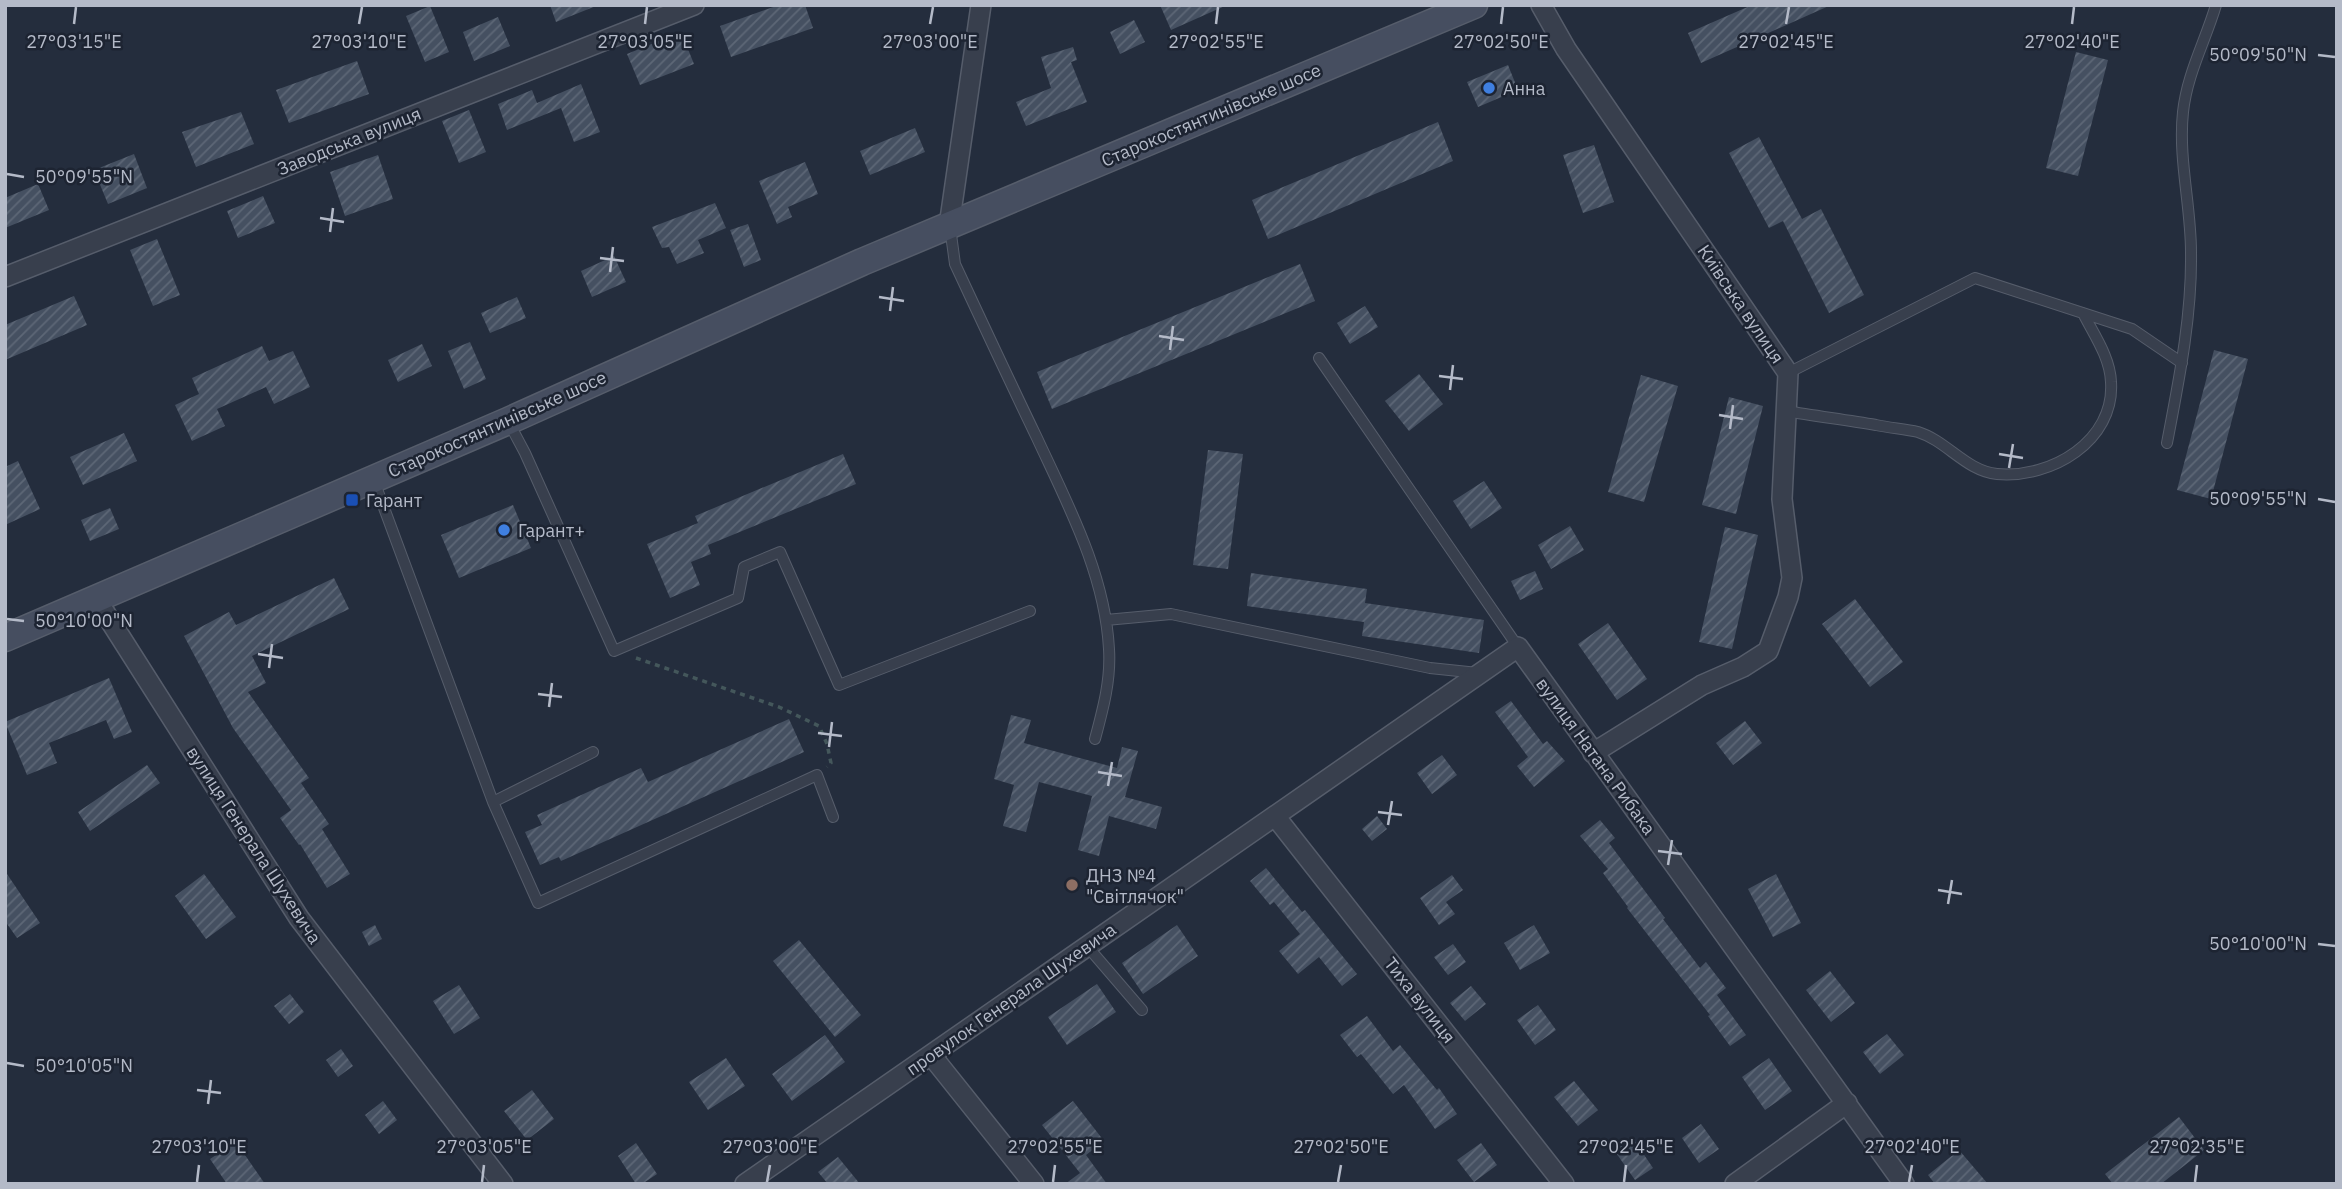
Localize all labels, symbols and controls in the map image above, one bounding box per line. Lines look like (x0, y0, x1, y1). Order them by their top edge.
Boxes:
text: 27°03'15"E (26, 30, 122, 53)
text: 27°03'10"E (311, 30, 407, 53)
text: 27°03'05"E (597, 30, 693, 53)
text: 27°03'00"E (882, 30, 978, 53)
text: 27°02'55"E (1168, 30, 1264, 53)
text: 27°02'50"E (1453, 30, 1549, 53)
text: 27°02'45"E (1738, 30, 1834, 53)
text: 27°02'40"E (2024, 30, 2120, 53)
text: 50°09'50"N (2209, 43, 2307, 66)
street label: Старокостянтинівське шосе (1098, 58, 1324, 172)
place label: Анна (1503, 77, 1546, 100)
marker: Анна (1481, 80, 1497, 96)
street label: Заводська вулиця (274, 102, 424, 180)
text: 50°09'55"N (35, 165, 133, 188)
street label: Київська вулиця (1693, 240, 1789, 368)
street label: Старокостянтинівське шосе (384, 365, 610, 483)
text: 50°09'55"N (2209, 487, 2307, 510)
place label: Гарант (366, 489, 423, 512)
marker: Гарант (344, 492, 360, 508)
place label: Гарант+ (518, 519, 585, 542)
marker: Гарант+ (496, 522, 512, 538)
text: 50°10'00"N (35, 609, 133, 632)
street label: вулиця Натана Рибака (1531, 673, 1661, 839)
street label: вулиця Генерала Шухевича (182, 742, 327, 948)
place label: ДНЗ №4 "Світлячок" (1086, 864, 1184, 908)
marker: ДНЗ №4 "Світлячок" (1064, 877, 1080, 893)
street label: провулок Генерала Шухевича (902, 918, 1121, 1080)
text: 50°10'00"N (2209, 932, 2307, 955)
street label: Тиха вулиця (1379, 952, 1461, 1048)
text: 50°10'05"N (35, 1054, 133, 1077)
text: 27°03'10"E (151, 1135, 247, 1158)
text: 27°03'05"E (436, 1135, 532, 1158)
text: 27°03'00"E (722, 1135, 818, 1158)
text: 27°02'55"E (1007, 1135, 1103, 1158)
text: 27°02'50"E (1293, 1135, 1389, 1158)
text: 27°02'45"E (1578, 1135, 1674, 1158)
text: 27°02'40"E (1864, 1135, 1960, 1158)
text: 27°02'35"E (2149, 1135, 2245, 1158)

